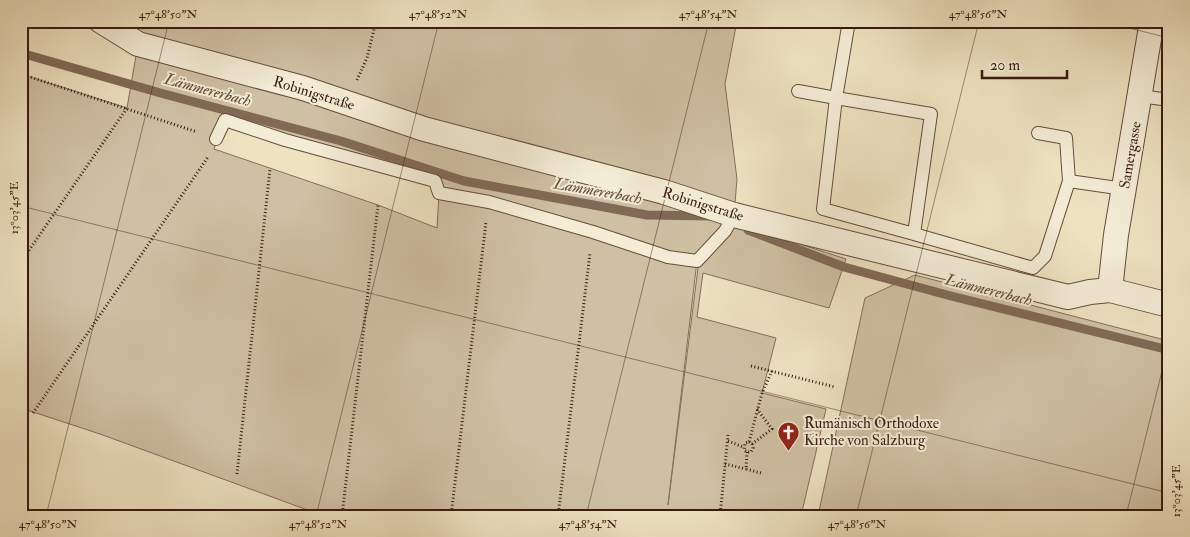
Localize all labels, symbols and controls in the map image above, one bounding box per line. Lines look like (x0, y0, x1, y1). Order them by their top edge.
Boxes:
text: 47°48'50"N (139, 7, 197, 22)
text: 47°48'52"N (409, 7, 467, 22)
text: 47°48'54"N (679, 7, 738, 22)
text: 47°48'56"N (949, 7, 1007, 22)
scale bar (982, 48, 1068, 80)
text: 20 m (990, 56, 1020, 75)
water label: Lämmererbach (161, 69, 253, 111)
street label: Robinigstraße (271, 72, 357, 115)
street label: Samergasse (1115, 120, 1146, 190)
water label: Lämmererbach (551, 173, 643, 209)
text: 13°03'45"E (7, 181, 22, 234)
street label: Robinigstraße (660, 183, 746, 226)
water label: Lämmererbach (942, 269, 1034, 310)
place label: Rumänisch Orthodoxe Kirche von Salzburg (804, 414, 939, 450)
church icon: Rumänisch Orthodoxe Kirche von Salzburg (776, 420, 800, 451)
text: 13°03'45"E (1169, 464, 1184, 517)
text: 47°48'50"N (19, 517, 77, 532)
text: 47°48'52"N (289, 517, 347, 532)
text: 47°48'54"N (559, 517, 618, 532)
text: 47°48'56"N (828, 517, 886, 532)

